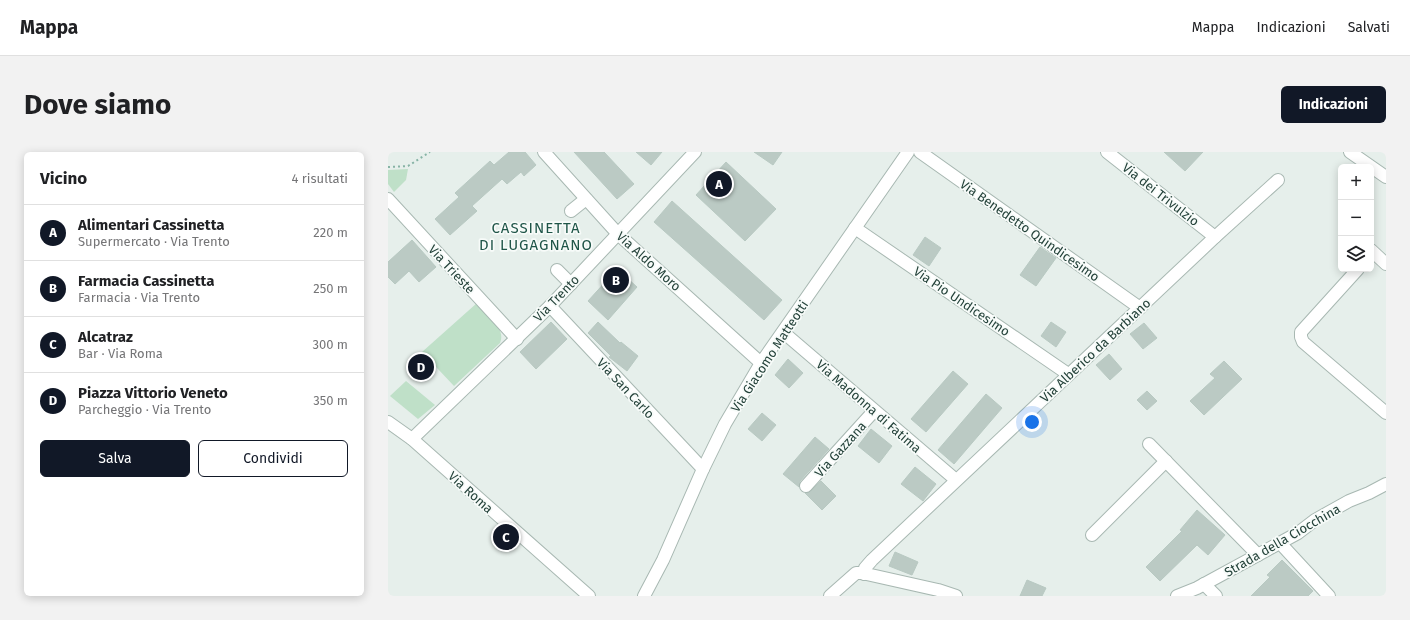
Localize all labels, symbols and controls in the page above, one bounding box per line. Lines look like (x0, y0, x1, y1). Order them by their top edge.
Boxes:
text: Mappa (20, 16, 78, 39)
text: Mappa (1192, 19, 1234, 36)
text: Indicazioni (1256, 19, 1326, 36)
text: Salvati (1348, 19, 1390, 36)
button: Indicazioni (1281, 86, 1386, 123)
text: Dove siamo (24, 88, 171, 121)
street label: Via dei Trivulzio (1119, 160, 1202, 229)
map controls (1338, 164, 1374, 272)
button: + (1338, 164, 1374, 200)
text: Vicino (40, 168, 87, 189)
pin: A (706, 169, 732, 199)
text: 4 risultati (291, 171, 348, 186)
street label: Via Benedetto Quindicesimo (957, 176, 1102, 284)
button: − (1338, 200, 1374, 236)
text: Alimentari Cassinetta (78, 216, 225, 234)
district label: CASSINETTA DI LUGAGNANO (479, 219, 593, 254)
text: A (49, 225, 57, 240)
text: 220 m (313, 225, 348, 240)
street label: Via Aldo Moro (613, 229, 684, 294)
text: Supermercato · Via Trento (78, 234, 230, 249)
button: layers (1338, 236, 1374, 272)
street label: Via Trieste (425, 242, 478, 297)
street label: Via Pio Undicesimo (911, 264, 1013, 339)
pin: B (603, 265, 629, 295)
text: Farmacia Cassinetta (78, 272, 214, 290)
street label: Via Trento (530, 272, 582, 325)
text: B (49, 281, 57, 296)
text: 250 m (313, 281, 348, 296)
text: Farmacia · Via Trento (78, 290, 200, 305)
street label: Via Alberico da Barbiano (1037, 295, 1154, 405)
street label: Via Giacomo Matteotti (728, 298, 811, 415)
text: Alcatraz (78, 328, 133, 346)
text: C (49, 337, 57, 352)
text: 300 m (312, 337, 348, 352)
text: Bar · Via Roma (78, 346, 163, 361)
pin: D (408, 352, 434, 382)
street label: Via San Carlo (594, 355, 657, 422)
street label: Via Madonna di Fatima (813, 357, 924, 456)
text: Piazza Vittorio Veneto (78, 384, 228, 402)
text: D (49, 393, 57, 408)
text: 350 m (313, 393, 348, 408)
text: Parcheggio · Via Trento (78, 402, 211, 417)
your location (1022, 412, 1042, 432)
street label: Via Gazzana (812, 418, 869, 480)
button: Salva (40, 440, 190, 477)
button: Condividi (198, 440, 348, 477)
street label: Via Roma (445, 468, 496, 516)
street label: Strada della Ciocchina (1222, 501, 1343, 580)
pin: C (493, 522, 519, 552)

